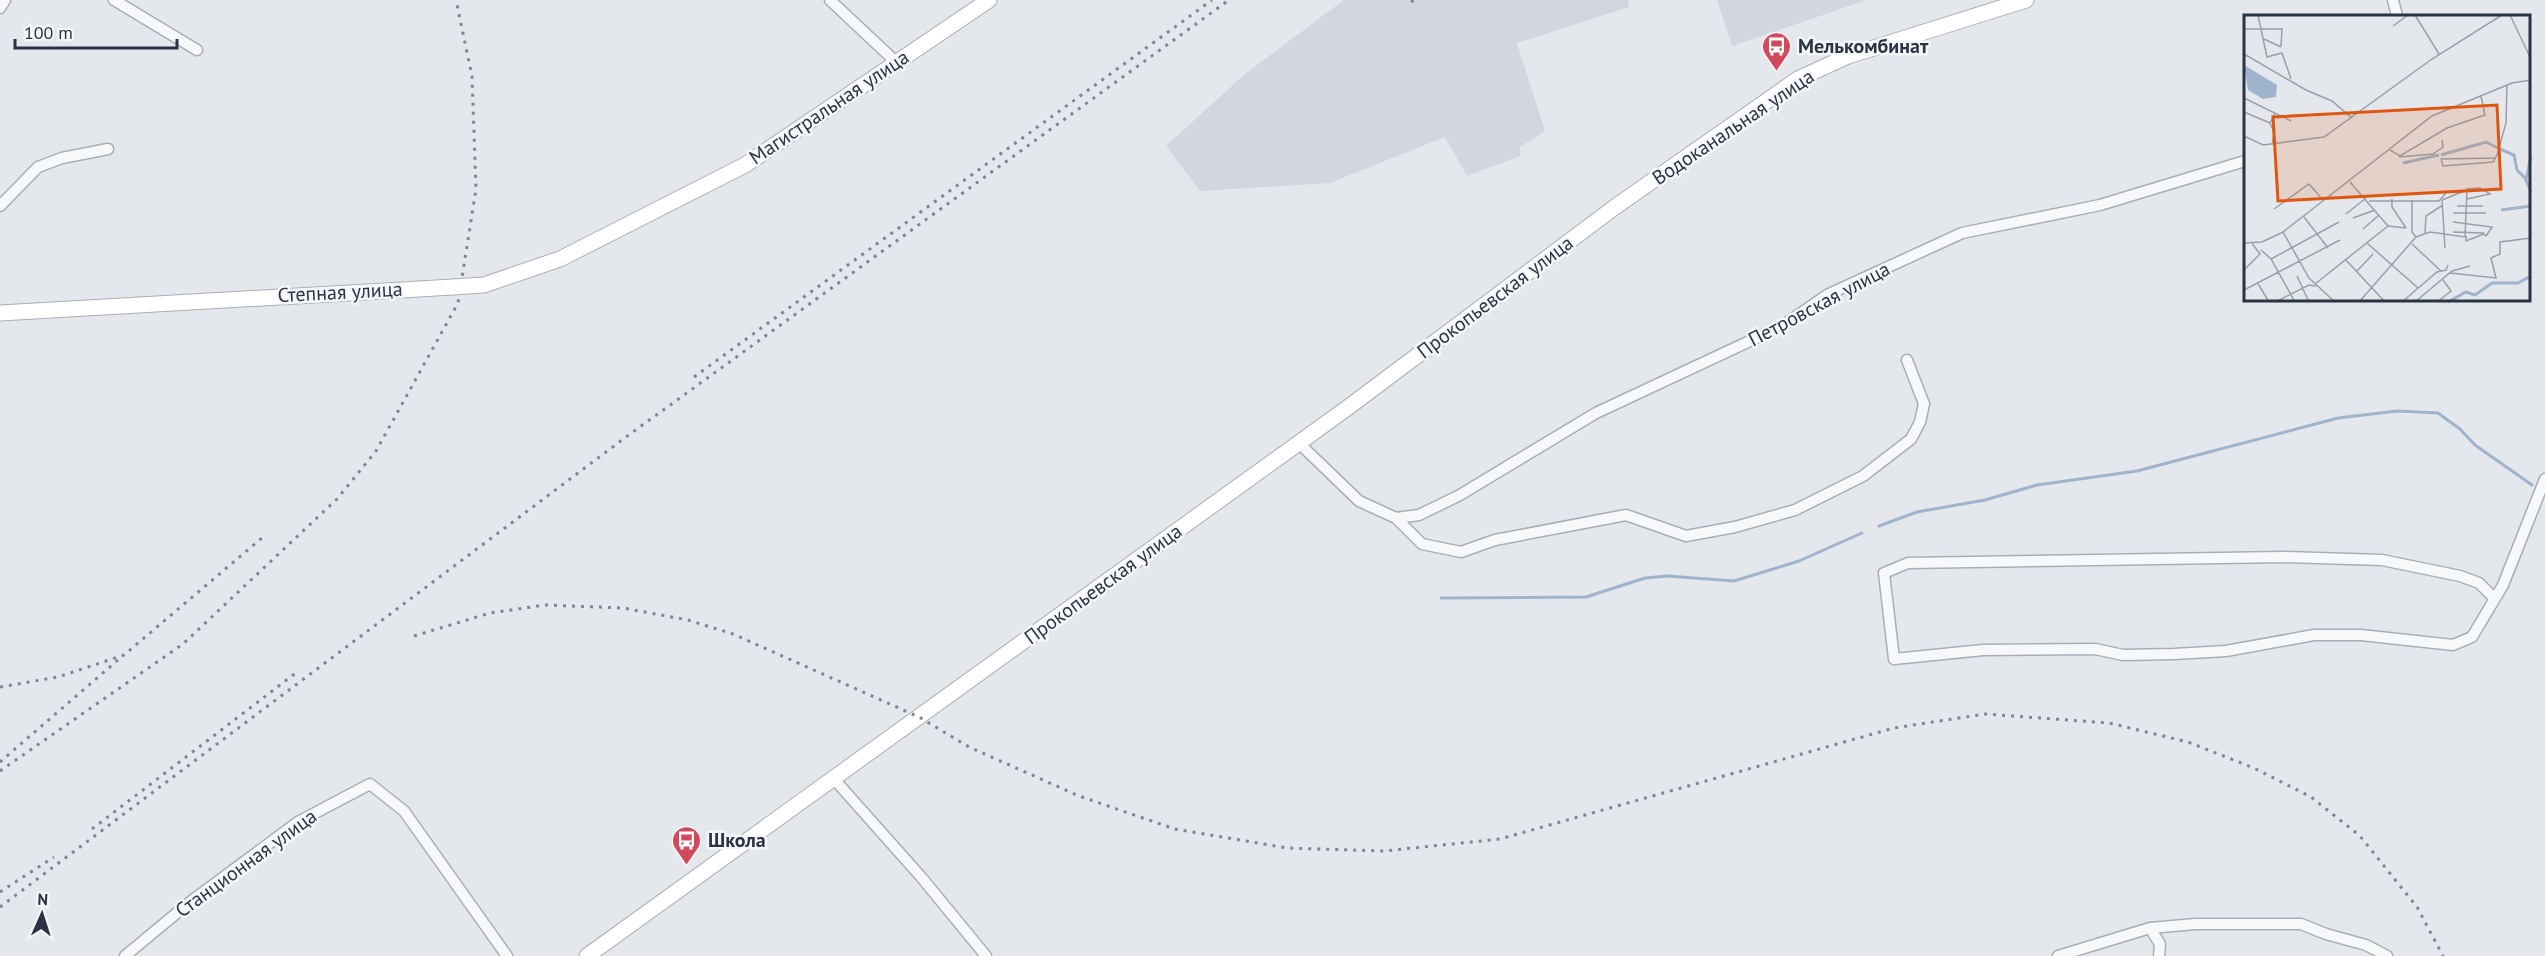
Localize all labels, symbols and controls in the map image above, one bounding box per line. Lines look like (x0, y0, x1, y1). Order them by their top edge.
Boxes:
scale bar (15, 12, 177, 50)
inset map (2244, 15, 2530, 302)
text: 100 m (24, 21, 73, 44)
bus stop icon: Мелькомбинат (1761, 30, 1793, 72)
place label: Мелькомбинат (1798, 33, 1929, 59)
street label: Магистральная улица (744, 44, 914, 170)
street label: Водоканальная улица (1647, 63, 1819, 191)
street label: Прокопьевская улица (1412, 230, 1578, 364)
street label: Петровская улица (1744, 256, 1894, 352)
street label: Степная улица (277, 276, 403, 308)
street label: Прокопьевская улица (1019, 518, 1187, 650)
street label: Станционная улица (170, 803, 322, 923)
bus stop icon: Школа (671, 824, 703, 866)
place label: Школа (708, 827, 766, 853)
north arrow (12, 884, 72, 944)
text: N (37, 889, 49, 909)

